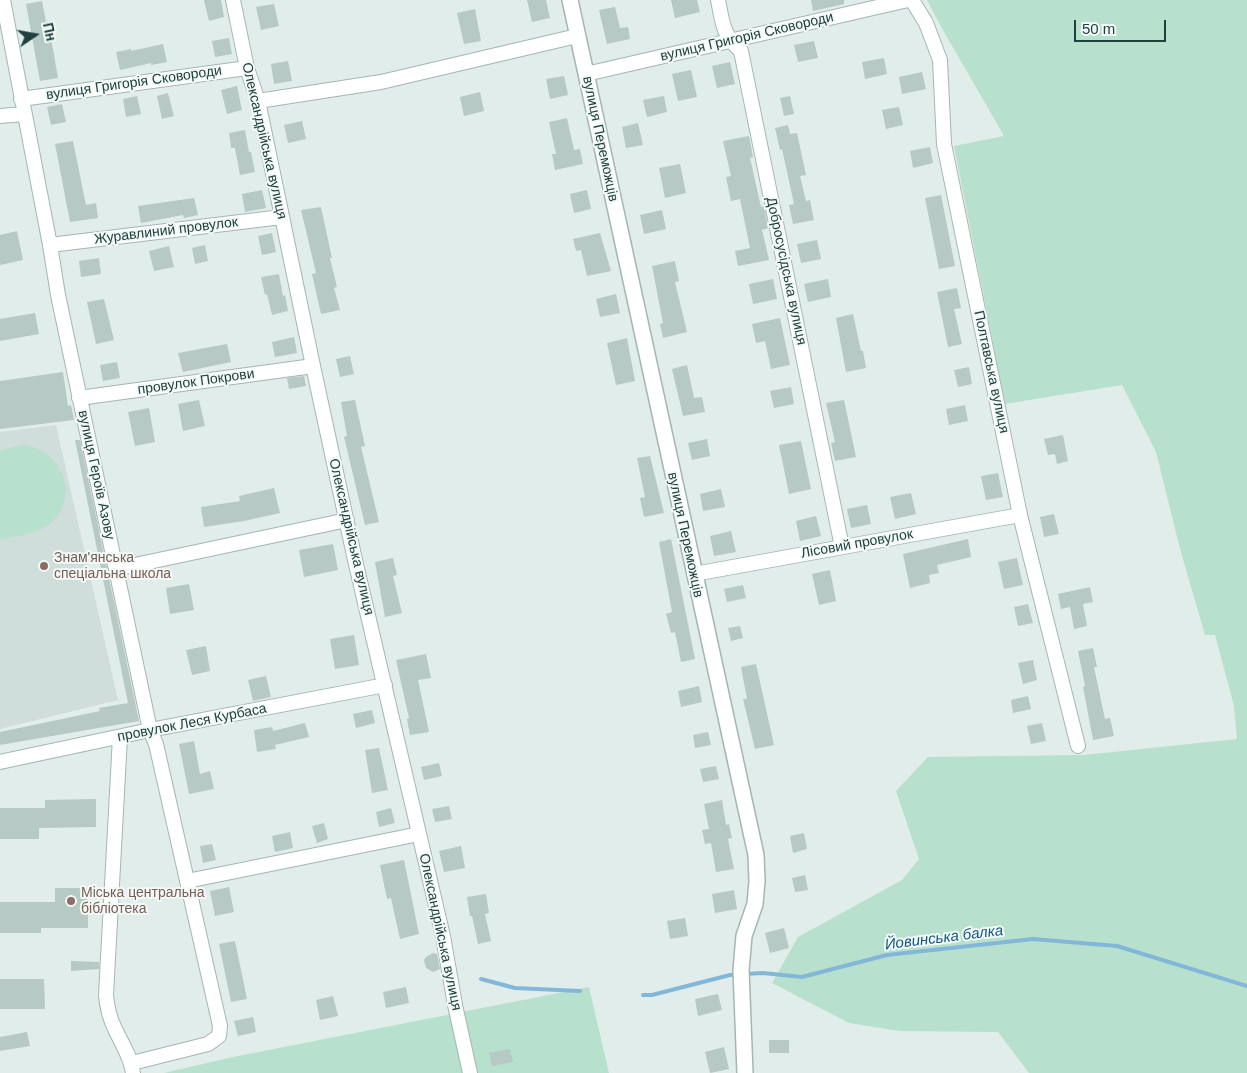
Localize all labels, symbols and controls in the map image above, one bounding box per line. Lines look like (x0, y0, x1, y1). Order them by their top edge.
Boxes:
street label: вулиця Григорія Сковороди (659, 9, 835, 65)
north arrow (10, 10, 60, 60)
scale bar (1077, 10, 1170, 42)
text: 50 m (1082, 20, 1115, 37)
text: Пн (40, 21, 59, 43)
street label: Олександрійська вулиця (238, 61, 290, 221)
street label: вулиця Григорія Сковороди (45, 62, 223, 104)
street label: вулиця Переможців (578, 75, 622, 203)
street label: Добросусідська вулиця (762, 195, 810, 347)
street label: Журавлиний провулок (93, 214, 239, 248)
street label: Полтавська вулиця (970, 309, 1012, 435)
street label: провулок Покрови (136, 365, 256, 399)
street label: вулиця Героїв Азову (74, 409, 118, 541)
street label: Олександрійська вулиця (325, 457, 377, 617)
street label: вулиця Переможців (663, 471, 707, 599)
street label: Лісовий провулок (800, 526, 914, 562)
place label: Знам'янська спеціальна школа (54, 550, 171, 582)
marker: Знам'янська спеціальна школа (38, 560, 50, 572)
street label: провулок Леся Курбаса (116, 700, 268, 746)
street label: Олександрійська вулиця (415, 852, 465, 1012)
place label: Міська центральна бібліотека (81, 885, 205, 918)
marker: Міська центральна бібліотека (65, 895, 77, 907)
water label: Йовинська балка (884, 922, 1004, 954)

